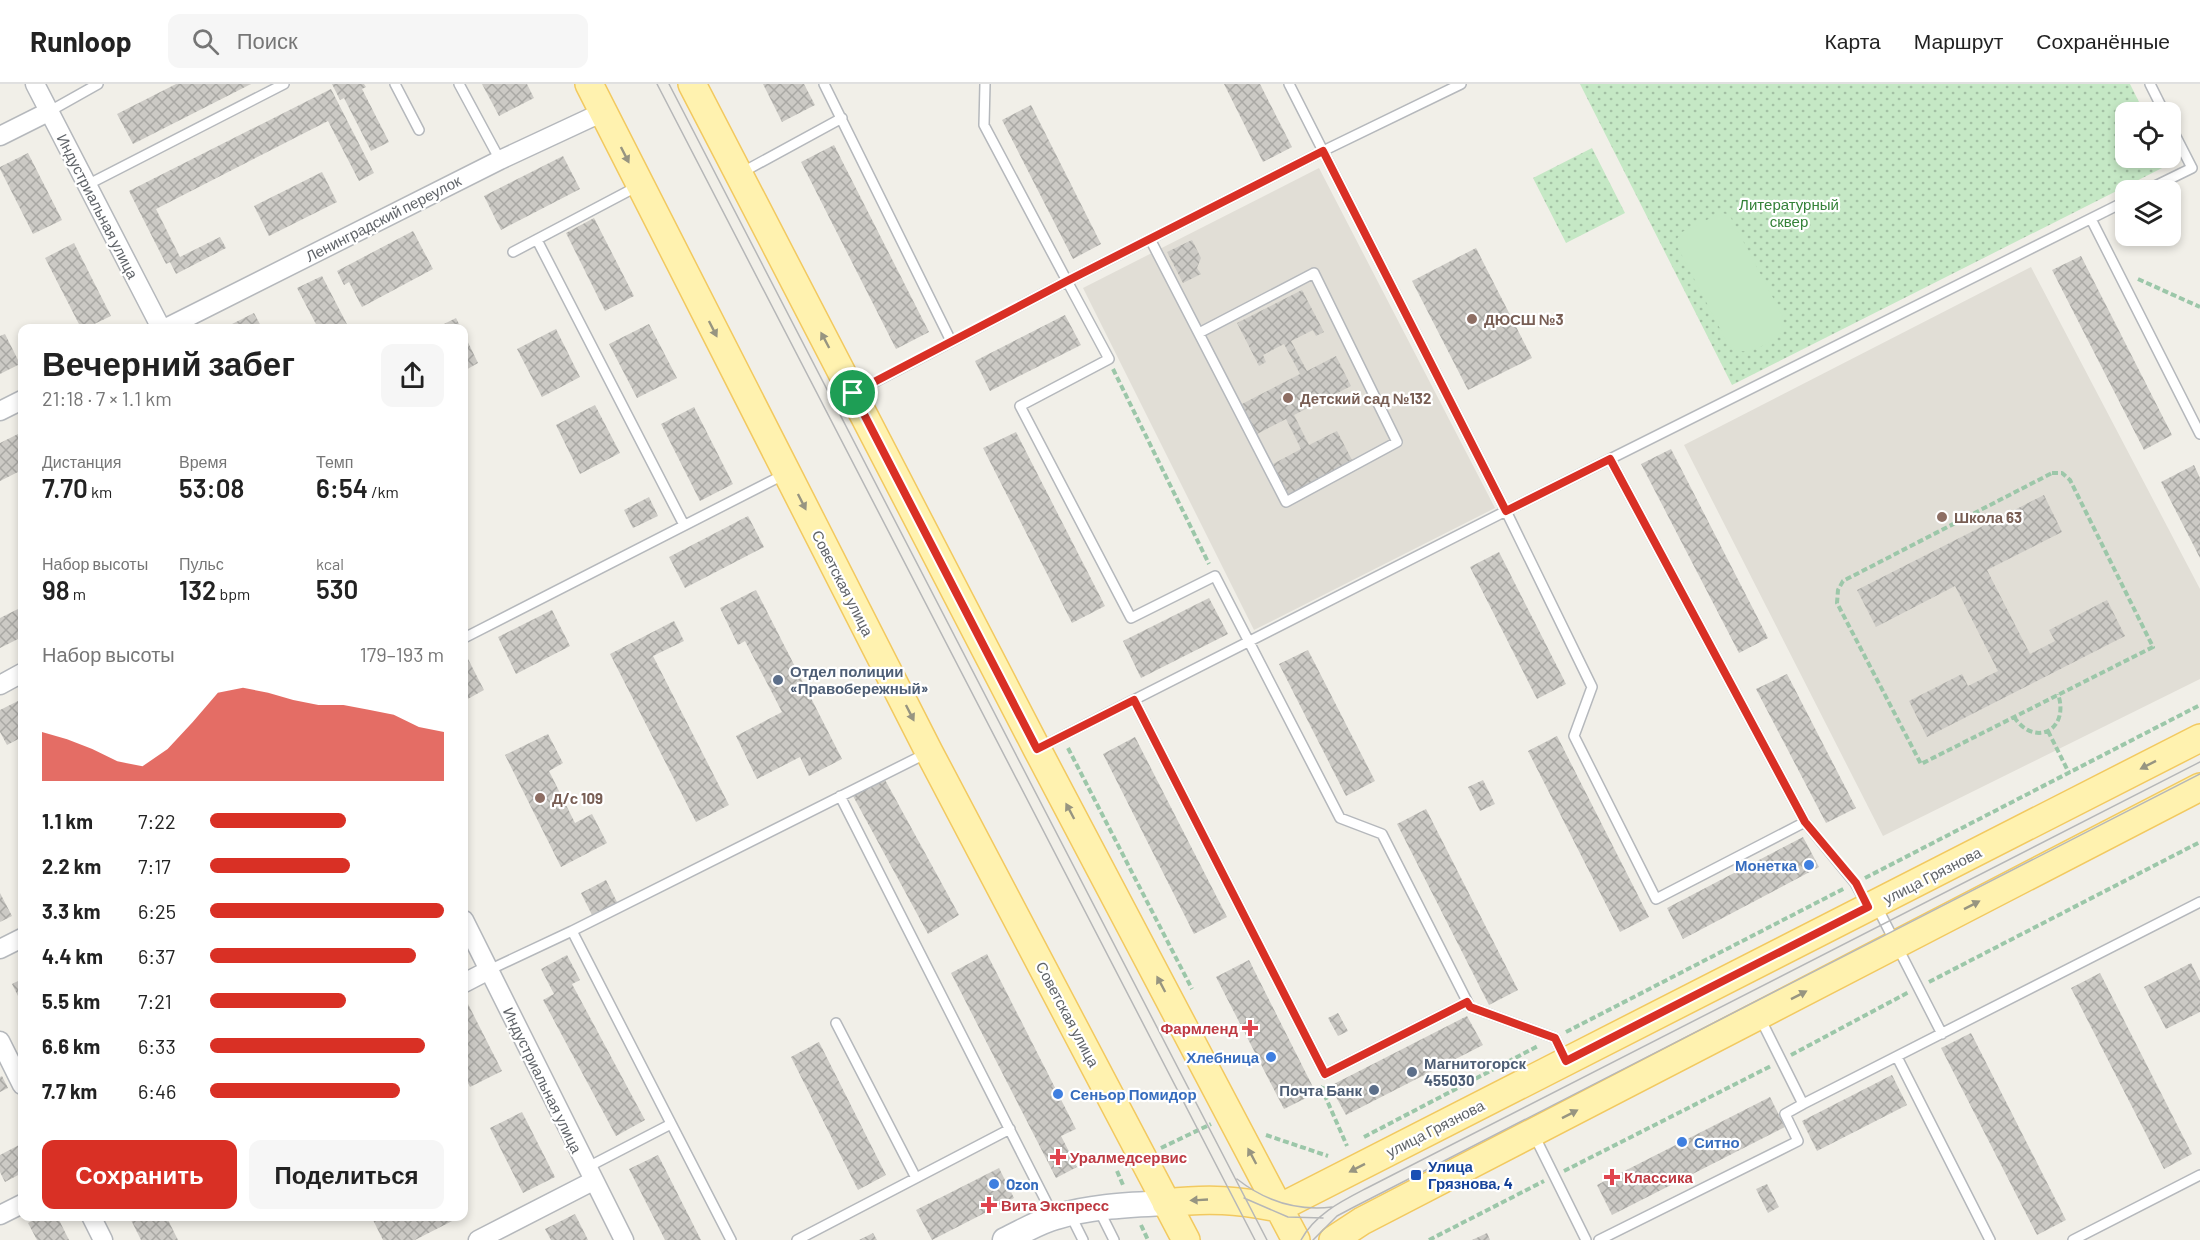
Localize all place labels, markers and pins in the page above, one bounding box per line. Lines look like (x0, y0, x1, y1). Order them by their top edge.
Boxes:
place label: ДЮСШ №3 (1484, 310, 1564, 328)
marker: ДЮСШ №3 (1465, 312, 1479, 326)
pin (827, 367, 878, 418)
place label: Детский сад №132 (1300, 389, 1431, 407)
marker: Детский сад №132 (1281, 391, 1295, 405)
place label: Школа 63 (1954, 508, 2022, 526)
marker: Школа 63 (1935, 510, 1949, 524)
place label: Отдел полиции «Правобережный» (790, 662, 928, 697)
marker: Отдел полиции «Правобережный» (771, 673, 785, 687)
place label: Д/с 109 (552, 789, 603, 807)
marker: Д/с 109 (533, 791, 547, 805)
place label: Монетка (1735, 856, 1798, 874)
marker: Монетка (1802, 858, 1816, 872)
place label: Фармленд (1161, 1019, 1238, 1037)
marker: Фармленд (1243, 1021, 1257, 1035)
place label: Хлебница (1186, 1048, 1260, 1066)
marker: Хлебница (1264, 1050, 1278, 1064)
place label: Магнитогорск 455030 (1424, 1054, 1527, 1089)
marker: Магнитогорск 455030 (1405, 1065, 1419, 1079)
place label: Почта Банк (1279, 1081, 1362, 1099)
marker: Почта Банк (1367, 1083, 1381, 1097)
place label: Сеньор Помидор (1070, 1085, 1197, 1103)
marker: Сеньор Помидор (1051, 1087, 1065, 1101)
place label: Ситно (1694, 1133, 1740, 1151)
marker: Ситно (1675, 1135, 1689, 1149)
place label: Уралмедсервис (1070, 1148, 1187, 1166)
marker: Уралмедсервис (1051, 1150, 1065, 1164)
place label: Улица Грязнова, 4 (1428, 1157, 1513, 1192)
marker: Улица Грязнова, 4 (1409, 1168, 1423, 1182)
place label: Классика (1624, 1168, 1693, 1186)
marker: Классика (1605, 1170, 1619, 1184)
place label: Ozon (1006, 1175, 1039, 1193)
marker: Ozon (987, 1177, 1001, 1191)
place label: Вита Экспресс (1001, 1196, 1109, 1214)
marker: Вита Экспресс (982, 1198, 996, 1212)

